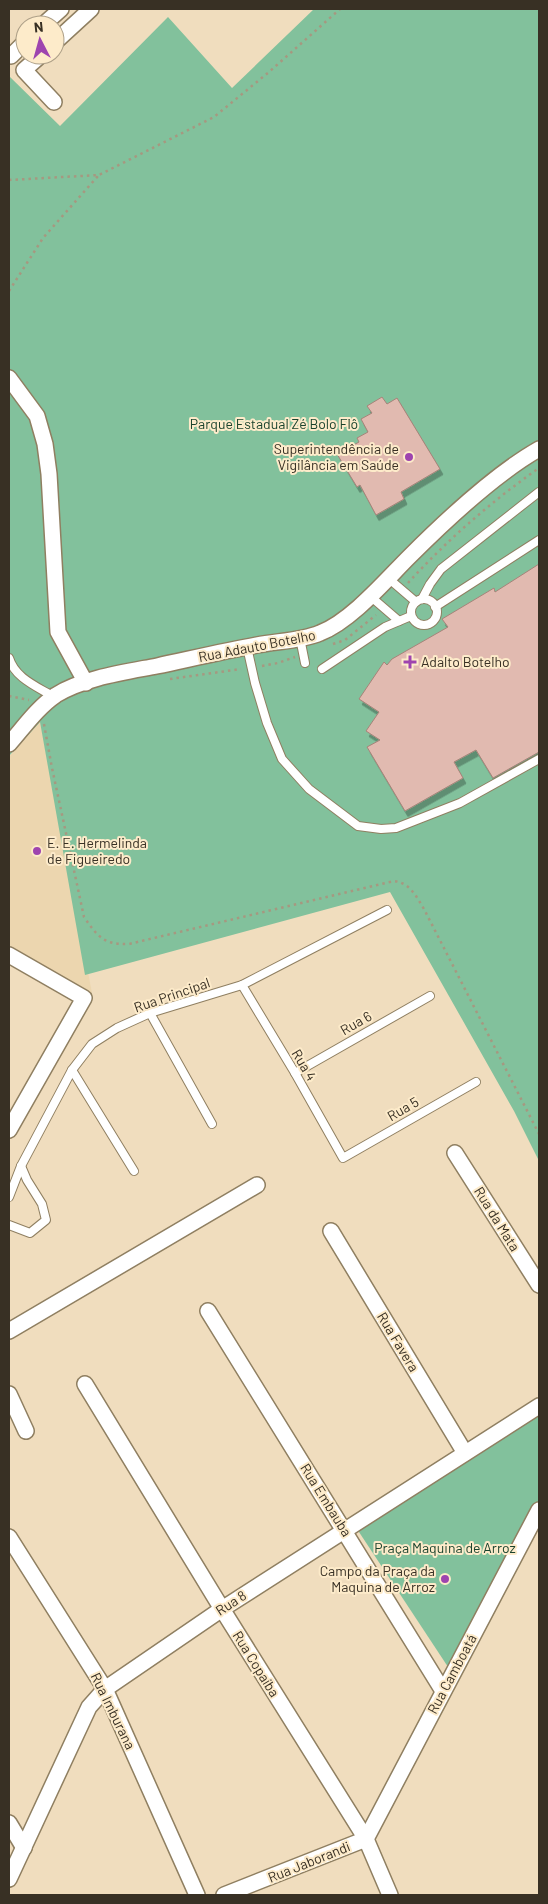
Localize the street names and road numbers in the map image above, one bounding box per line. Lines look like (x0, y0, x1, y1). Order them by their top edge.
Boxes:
street label: Rua Adauto Botelho (197, 626, 317, 665)
street label: Rua Principal (132, 974, 212, 1015)
street label: Rua 6 (337, 1007, 374, 1038)
street label: Rua 4 (288, 1046, 320, 1084)
street label: Rua 5 (384, 1093, 421, 1124)
street label: Rua da Mata (471, 1183, 524, 1254)
street label: Rua Favera (374, 1309, 423, 1375)
street label: Rua Embauba (297, 1460, 356, 1540)
street label: Rua 8 (212, 1586, 249, 1619)
street label: Rua Copaíba (229, 1628, 283, 1700)
street label: Rua Camboatá (423, 1631, 480, 1716)
street label: Rua Imburana (88, 1670, 139, 1752)
street label: Rua Jaborandi (265, 1837, 352, 1886)

